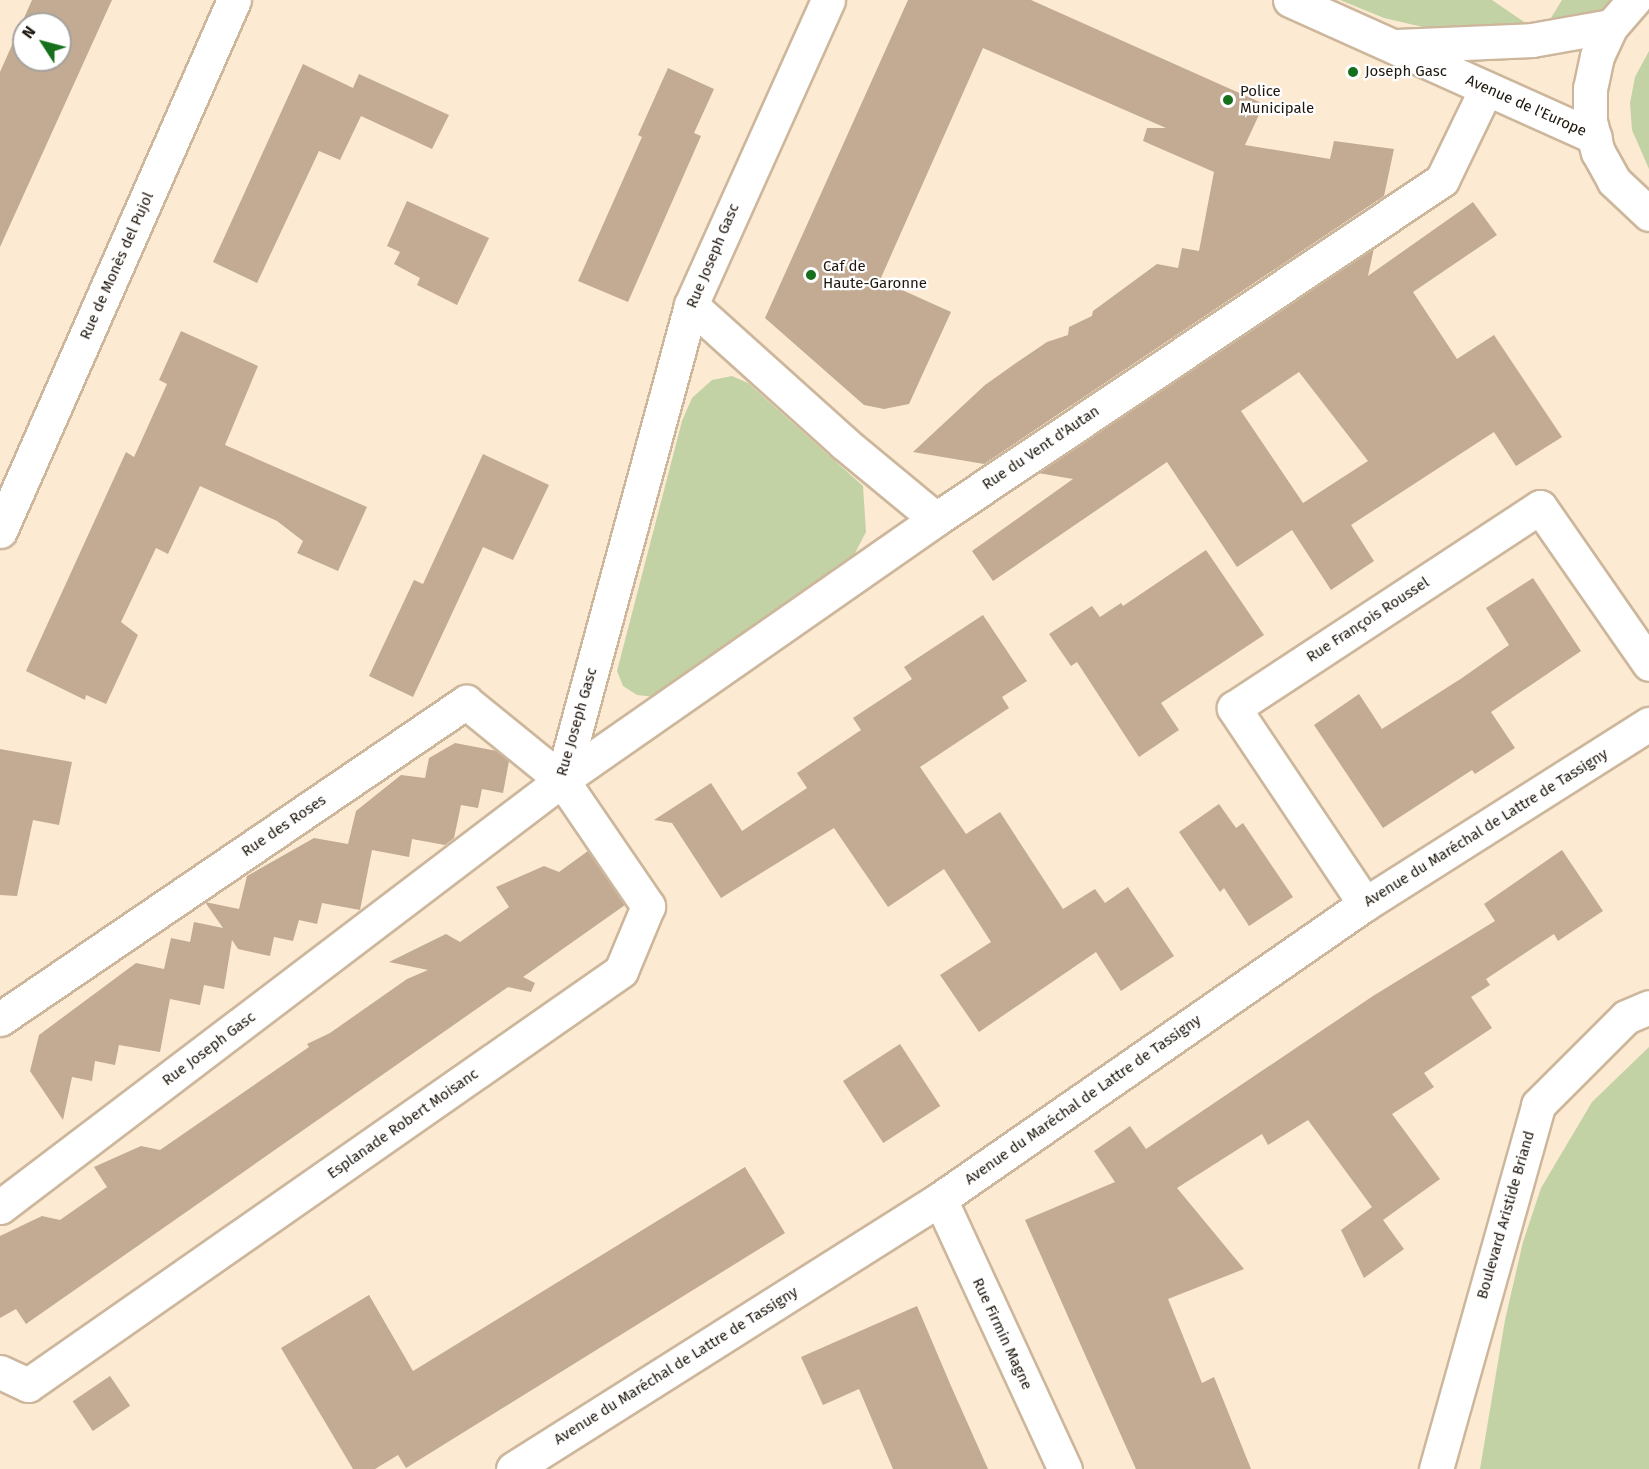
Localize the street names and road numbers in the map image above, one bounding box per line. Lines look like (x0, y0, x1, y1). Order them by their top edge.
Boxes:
street label: Avenue de l'Europe (1463, 71, 1589, 141)
street label: Rue de Monès del Pujol (76, 190, 158, 342)
street label: Rue Joseph Gasc (683, 201, 743, 311)
street label: Rue du Vent d'Autan (979, 402, 1103, 494)
street label: Rue François Roussel (1303, 574, 1433, 666)
street label: Rue Joseph Gasc (553, 666, 601, 778)
street label: Avenue du Maréchal de Lattre de Tassigny (1361, 745, 1611, 911)
street label: Rue des Roses (238, 791, 330, 861)
street label: Rue Joseph Gasc (159, 1008, 259, 1090)
street label: Avenue du Maréchal de Lattre de Tassigny (961, 1011, 1205, 1189)
street label: Esplanade Robert Moisanc (324, 1065, 482, 1183)
street label: Boulevard Aristide Briand (1473, 1129, 1539, 1301)
street label: Rue Firmin Magne (968, 1275, 1036, 1393)
street label: Avenue du Maréchal de Lattre de Tassigny (551, 1283, 801, 1449)

